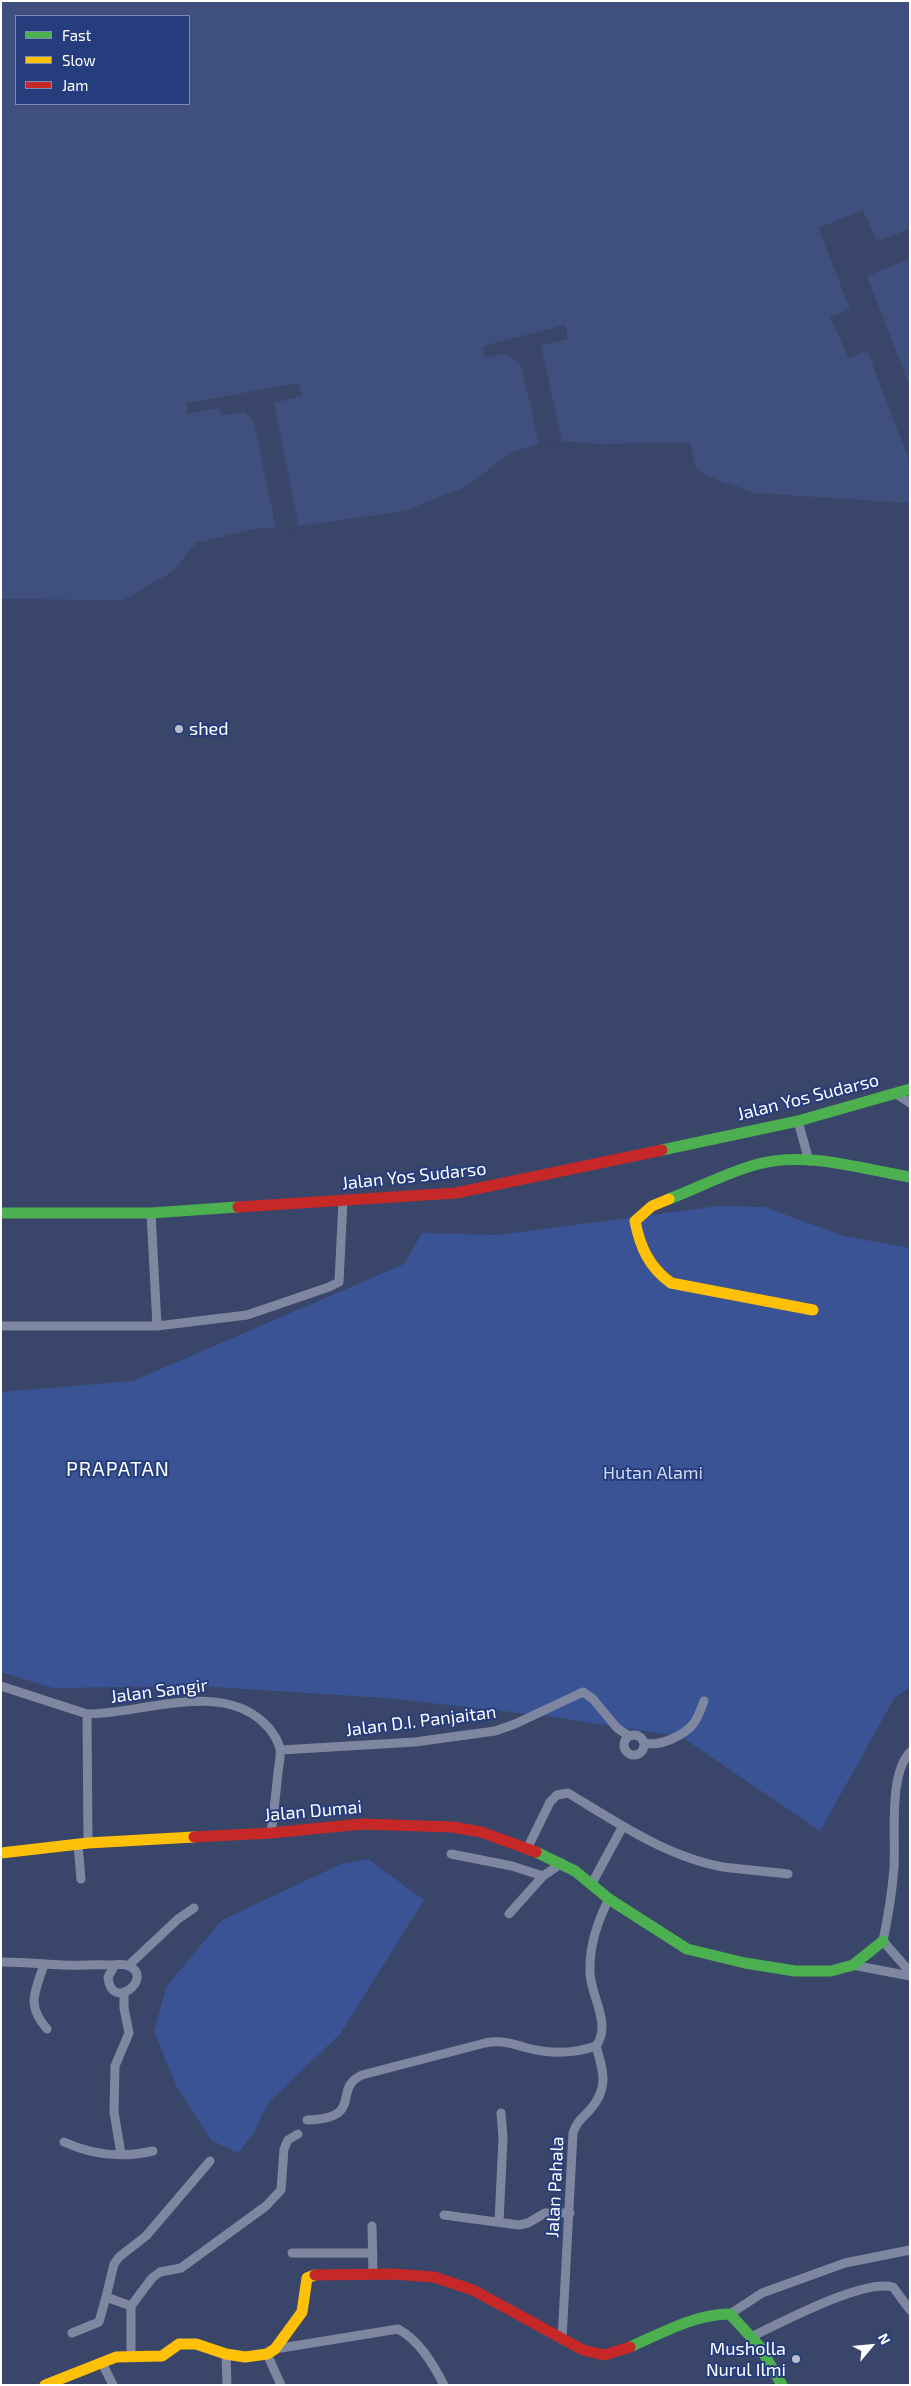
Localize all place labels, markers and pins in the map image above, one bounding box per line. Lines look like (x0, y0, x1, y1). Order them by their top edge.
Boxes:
place label: shed (189, 718, 229, 740)
marker: shed (173, 723, 185, 735)
place label: Musholla Nurul Ilmi (706, 2338, 786, 2380)
marker: Musholla Nurul Ilmi (790, 2353, 802, 2365)

